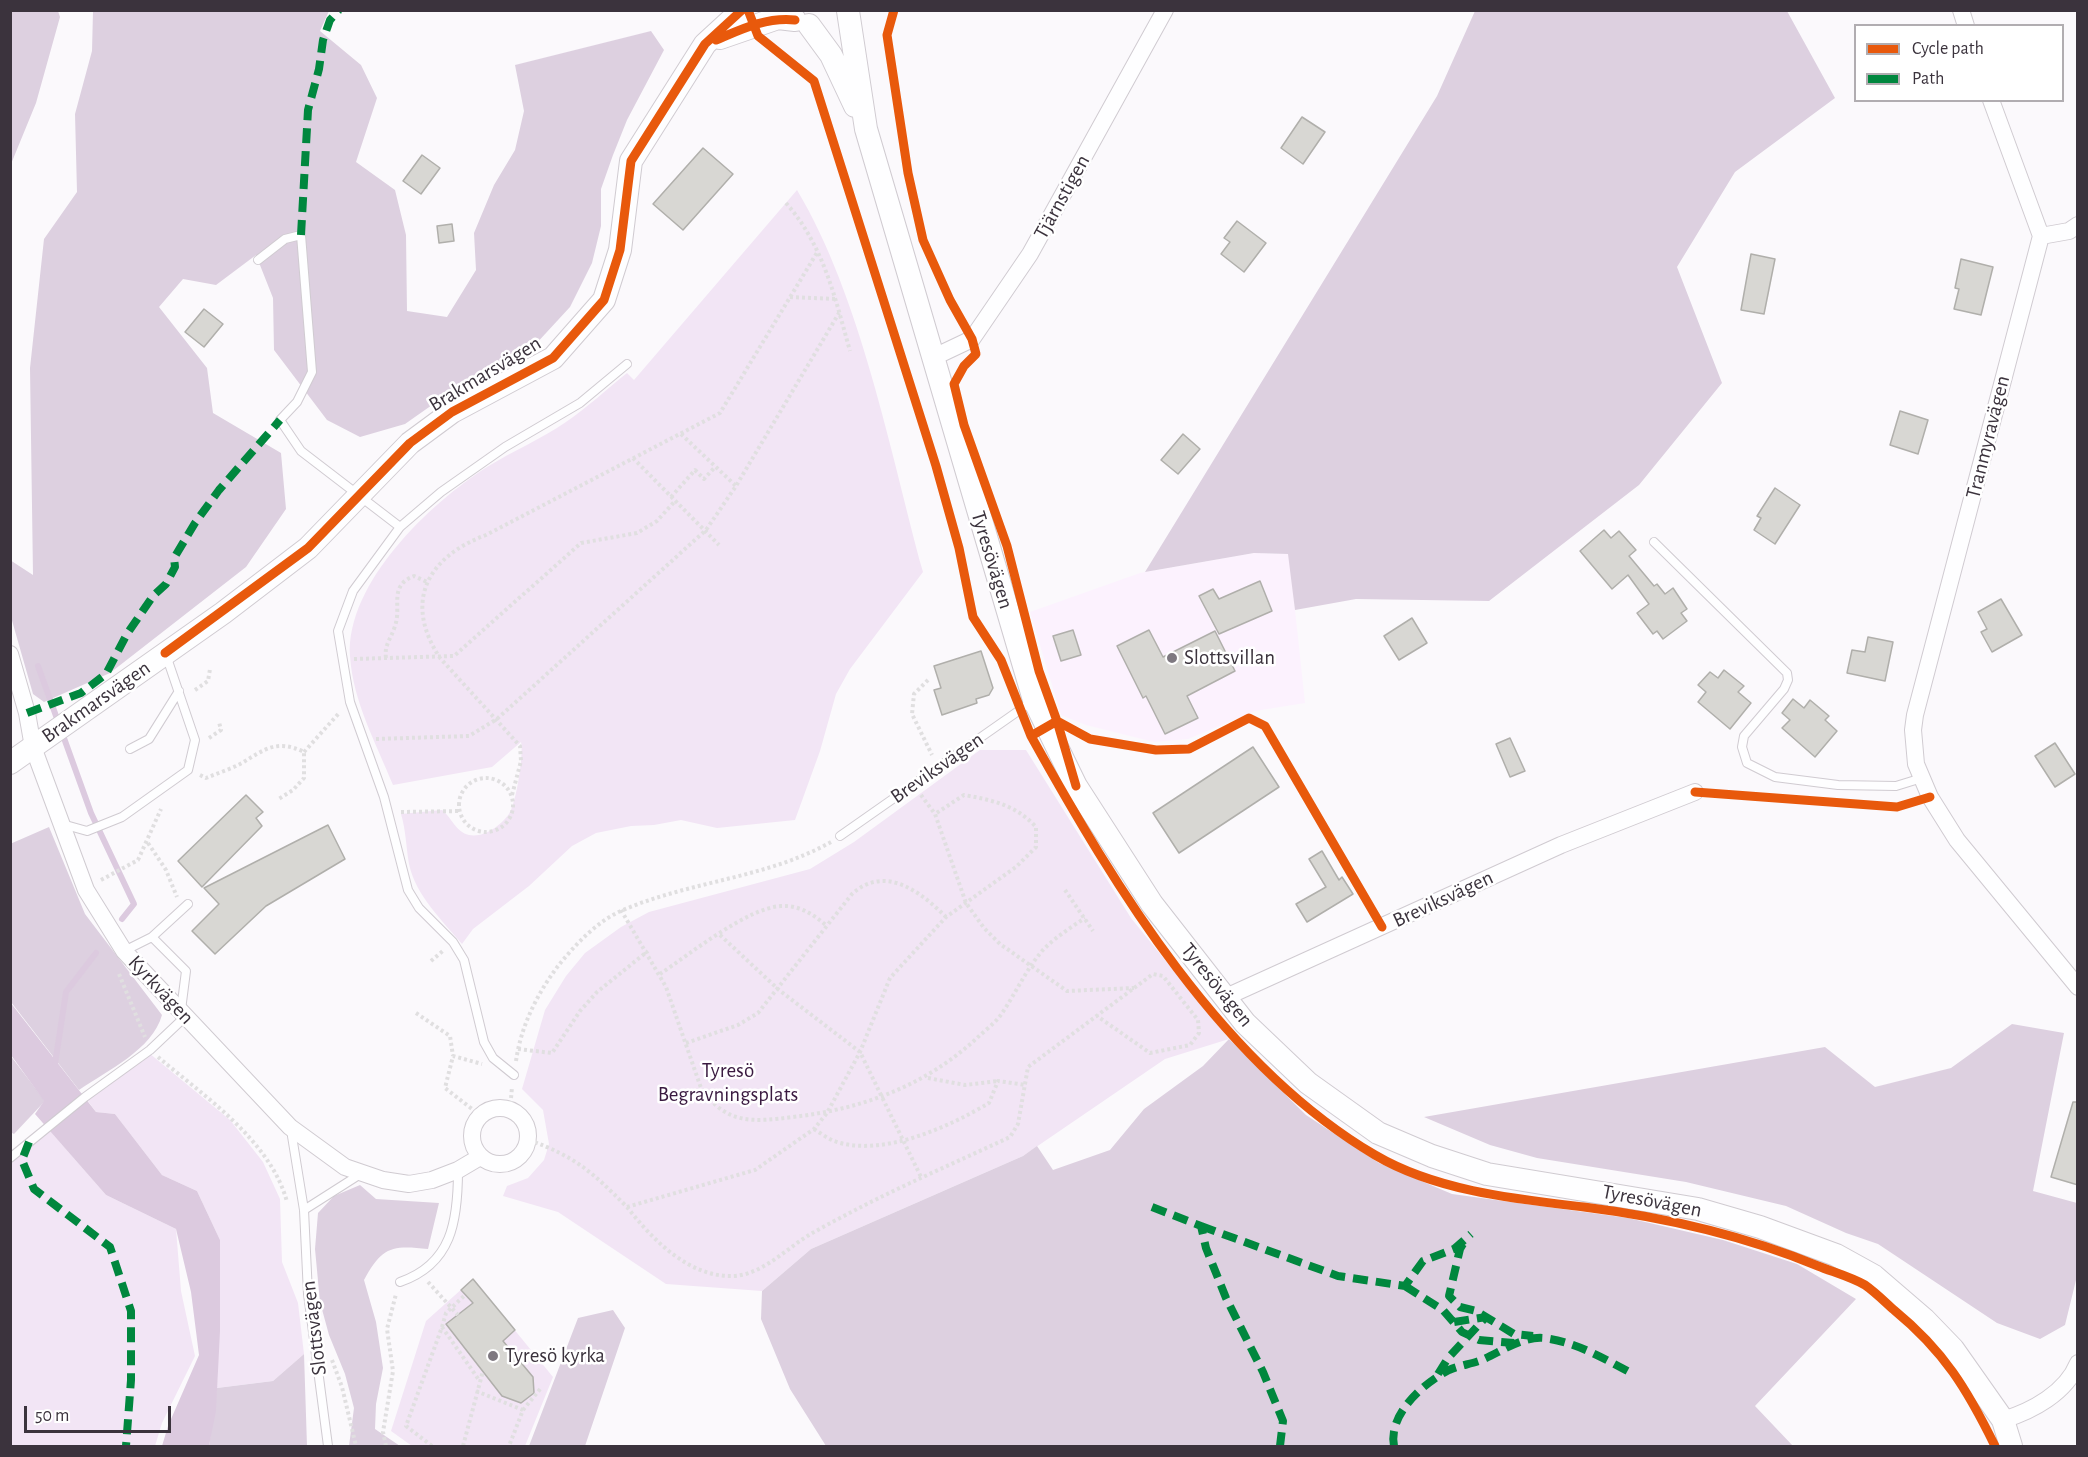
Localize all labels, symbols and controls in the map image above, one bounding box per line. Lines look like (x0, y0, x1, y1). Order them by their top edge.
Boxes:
legend (1854, 24, 2064, 102)
text: Cycle path (1912, 40, 1984, 58)
text: Path (1912, 70, 1944, 88)
street label: Tjärnstigen (1029, 150, 1095, 244)
street label: Brakmarsvägen (424, 331, 546, 417)
street label: Tranmyravägen (1961, 373, 2015, 501)
street label: Tyresövägen (965, 508, 1019, 612)
place label: Slottsvillan (1184, 645, 1275, 671)
marker: Slottsvillan (1165, 651, 1179, 665)
street label: Brakmarsvägen (37, 655, 155, 749)
street label: Breviksvägen (886, 727, 988, 809)
street label: Breviksvägen (1389, 865, 1497, 933)
street label: Tyresövägen (1175, 938, 1259, 1032)
street label: Kyrkvägen (123, 950, 199, 1030)
park label: Tyresö Begravningsplats (658, 1058, 798, 1108)
street label: Tyresövägen (1600, 1179, 1704, 1223)
street label: Slottsvägen (296, 1279, 332, 1377)
place label: Tyresö kyrka (505, 1343, 605, 1369)
marker: Tyresö kyrka (486, 1349, 500, 1363)
scale bar (27, 1394, 174, 1432)
text: 50 m (35, 1407, 69, 1425)

